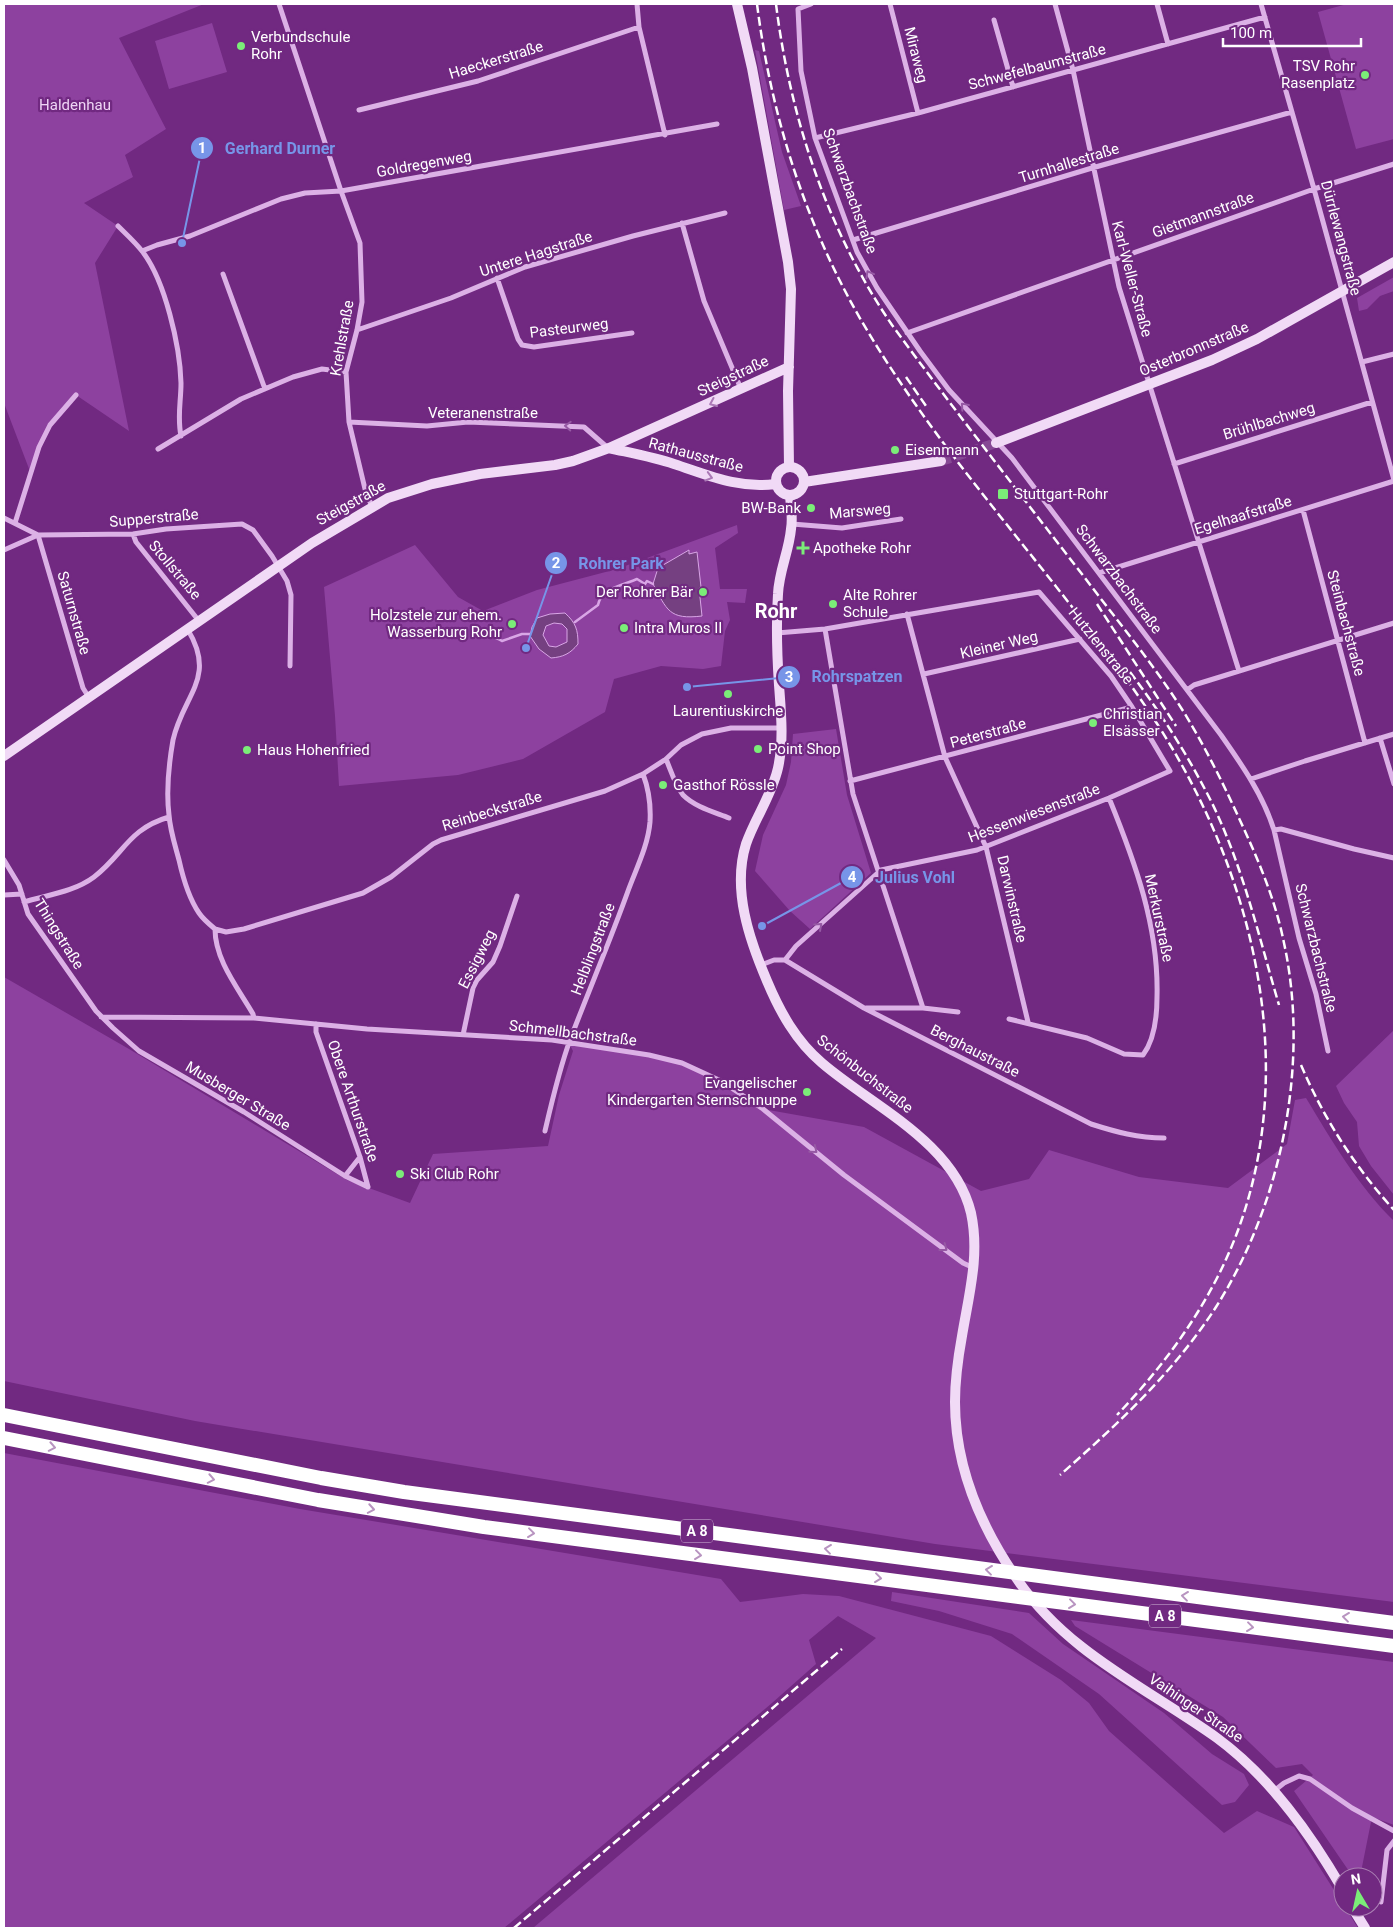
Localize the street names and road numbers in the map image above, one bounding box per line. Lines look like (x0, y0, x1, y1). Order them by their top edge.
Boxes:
street label: Miraweg (900, 25, 932, 85)
street label: Haeckerstraße (447, 37, 545, 83)
street label: Schwefelbaumstraße (966, 40, 1108, 94)
street label: Schwarzbachstraße (819, 126, 881, 256)
street label: Turnhallestraße (1017, 139, 1121, 187)
street label: Goldregenweg (375, 147, 473, 181)
street label: Dürrlewangstraße (1317, 178, 1365, 298)
street label: Gietmannstraße (1150, 188, 1256, 242)
street label: Karl-Weller-Straße (1108, 219, 1156, 339)
street label: Untere Hagstraße (477, 227, 595, 281)
street label: Krehlstraße (326, 299, 358, 377)
street label: Pasteurweg (529, 314, 609, 342)
street label: Osterbronnstraße (1137, 318, 1251, 380)
street label: Steigstraße (695, 352, 771, 400)
street label: Brühlbachweg (1221, 399, 1317, 443)
street label: Veteranenstraße (428, 404, 538, 422)
street label: Rathausstraße (647, 434, 745, 476)
street label: Steigstraße (313, 477, 389, 529)
street label: Egelhaafstraße (1192, 492, 1294, 538)
street label: Marsweg (828, 499, 892, 523)
street label: Supperstraße (109, 505, 199, 531)
street label: Schwarzbachstraße (1072, 521, 1166, 637)
street label: Stollstraße (145, 537, 205, 603)
street label: Steinbachstraße (1323, 568, 1369, 678)
street label: Saturnstraße (53, 569, 95, 657)
street label: Hutzlenstraße (1065, 604, 1137, 688)
street label: Kleiner Weg (958, 627, 1040, 663)
street label: Peterstraße (948, 714, 1028, 752)
street label: Hessenwiesenstraße (966, 780, 1102, 846)
street label: Reinbeckstraße (440, 787, 544, 835)
street label: Darwinstraße (993, 854, 1031, 944)
street label: Merkurstraße (1141, 872, 1177, 964)
street label: Schwarzbachstraße (1291, 882, 1341, 1014)
street label: Thingstraße (30, 895, 88, 973)
street label: Helblingstraße (567, 900, 619, 998)
street label: Essigweg (455, 927, 499, 991)
street label: Schmellbachstraße (508, 1016, 638, 1050)
street label: Berghaustraße (927, 1021, 1023, 1081)
street label: Schönbuchstraße (813, 1031, 917, 1117)
street label: Obere Arthurstraße (324, 1038, 382, 1164)
street label: Musberger Straße (182, 1058, 294, 1134)
road number: A 8 (681, 1520, 713, 1542)
road number: A 8 (1149, 1604, 1181, 1628)
street label: Vaihinger Straße (1145, 1670, 1247, 1746)

